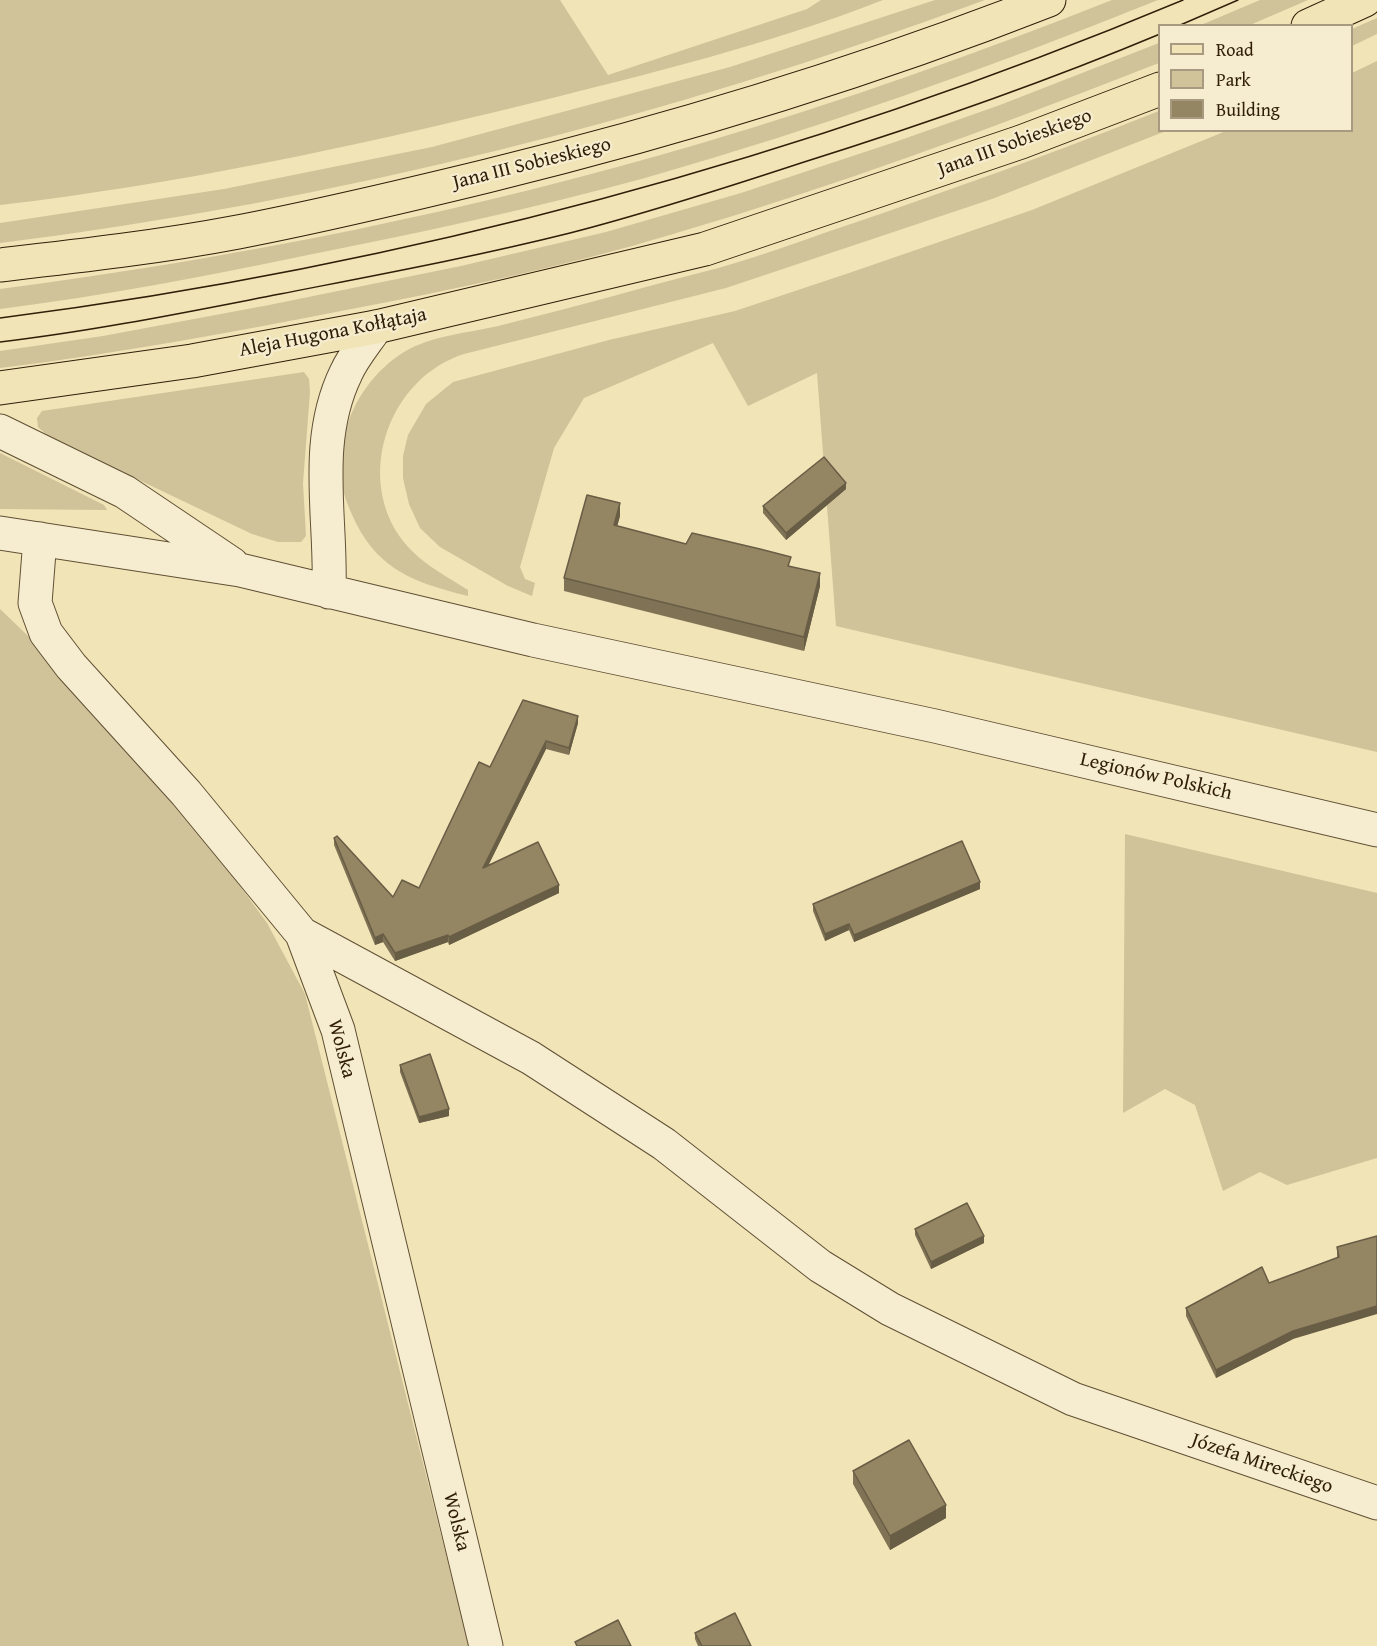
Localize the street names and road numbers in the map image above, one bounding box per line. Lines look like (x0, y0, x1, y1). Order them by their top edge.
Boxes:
street label: Jana III Sobieskiego (935, 104, 1095, 182)
street label: Jana III Sobieskiego (450, 133, 614, 195)
street label: Aleja Hugona Kołłątaja (237, 303, 429, 363)
street label: Legionów Polskich (1078, 748, 1234, 806)
street label: Wolska (322, 1017, 360, 1081)
street label: Józefa Mireckiego (1188, 1429, 1336, 1499)
street label: Wolska (437, 1490, 475, 1554)

